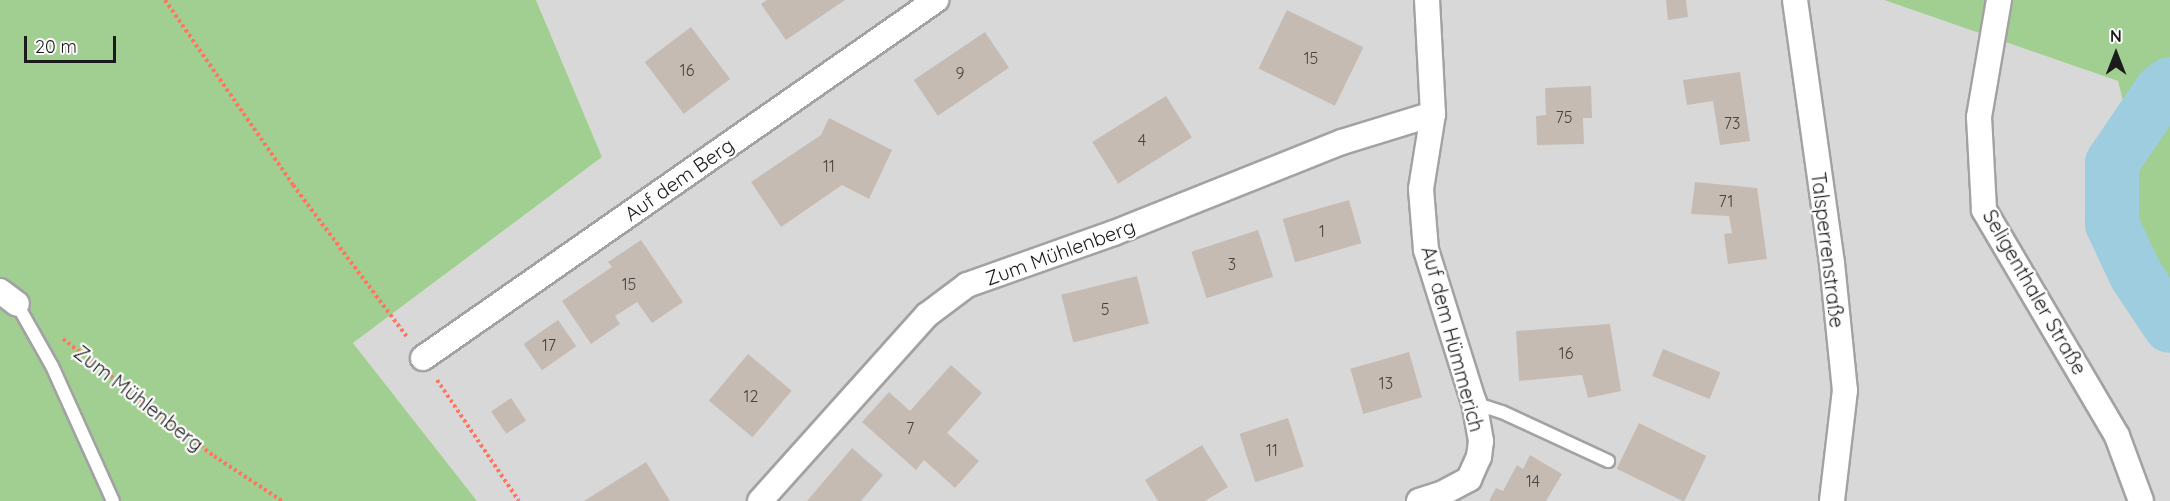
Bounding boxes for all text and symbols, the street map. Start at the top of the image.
scale bar [27,24,118,62]
north arrow [2086,24,2146,84]
text: N [2110,26,2122,46]
text: 20 m [35,35,77,58]
house number: 15 [1304,48,1318,68]
house number: 16 [680,60,694,80]
house number: 9 [956,63,964,83]
house number: 75 [1556,107,1572,127]
house number: 73 [1724,113,1740,133]
house number: 4 [1138,130,1146,150]
street label: Auf dem Berg [620,132,738,226]
house number: 11 [823,156,835,176]
street label: Talsperrenstraße [1807,171,1849,329]
house number: 71 [1719,191,1733,211]
street label: Seligenthaler Straße [1978,205,2092,379]
street label: Zum Mühlenberg [982,214,1138,290]
house number: 1 [1319,221,1325,241]
street label: Auf dem Hümmerich [1417,244,1489,434]
house number: 3 [1228,254,1236,274]
house number: 15 [622,274,636,294]
house number: 5 [1101,299,1109,319]
house number: 17 [542,335,556,355]
street label: Zum Mühlenberg [69,340,209,456]
house number: 16 [1559,343,1573,363]
house number: 13 [1379,373,1393,393]
house number: 12 [744,386,758,406]
house number: 7 [906,418,914,438]
house number: 11 [1266,440,1278,460]
house number: 14 [1526,471,1540,491]

